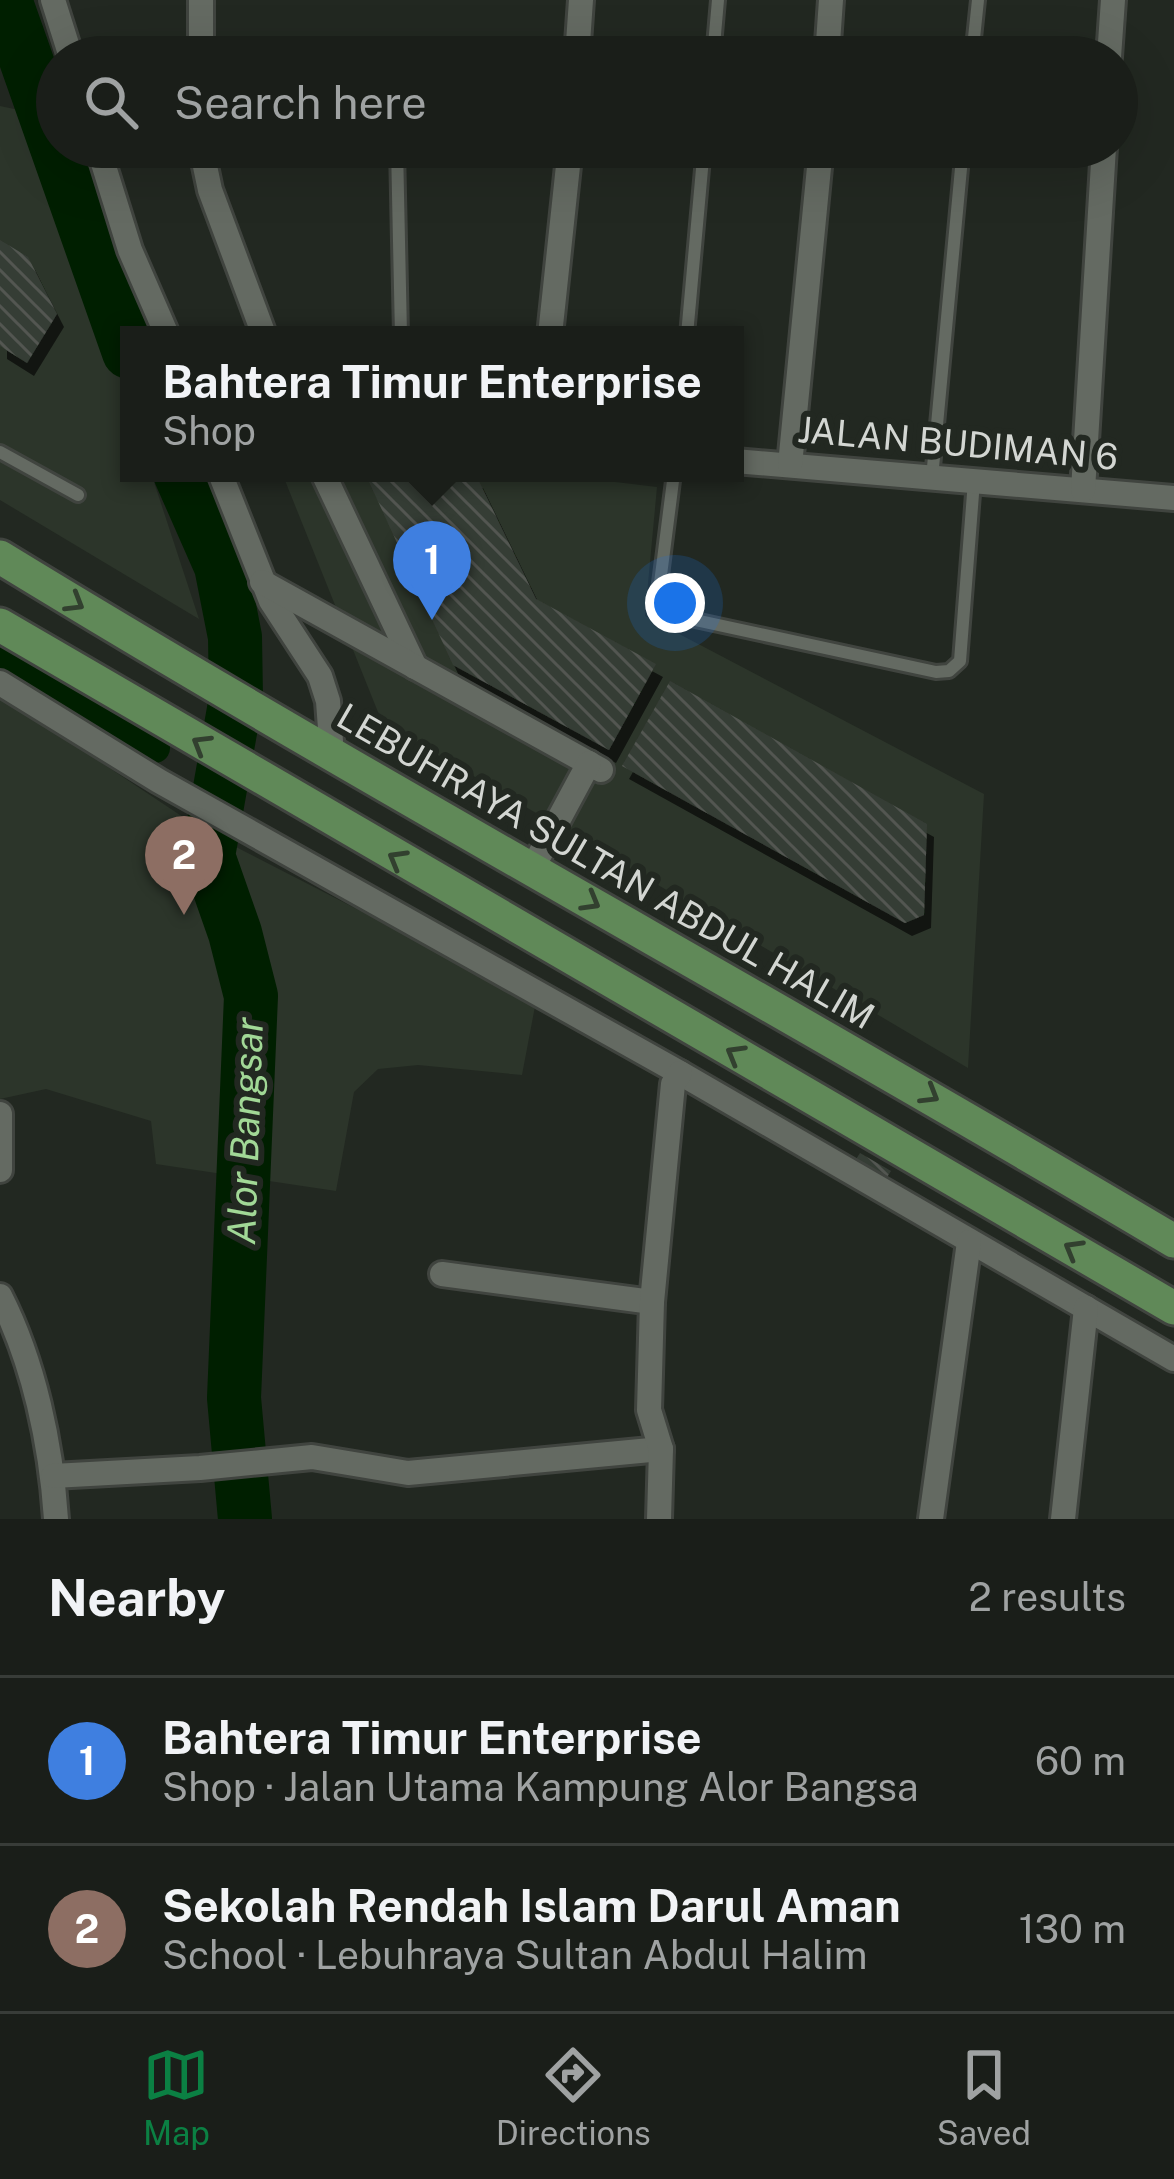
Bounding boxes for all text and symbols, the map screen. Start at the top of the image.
search box [36,36,1138,168]
icon: search [78,69,144,135]
text: Search here [174,76,427,129]
popup [120,326,744,482]
text: Bahtera Timur Enterprise [162,355,702,408]
text: Shop [162,408,256,454]
street label: JALAN BUDIMAN 6 [796,408,1120,478]
pin: 1 [393,521,471,620]
your location [645,573,705,633]
one-way arrow [62,589,84,611]
street label: LEBUHRAYA SULTAN ABDUL HALIM [330,695,882,1037]
one-way arrow [193,736,214,758]
pin: 2 [145,816,223,915]
one-way arrow [389,850,410,873]
one-way arrow [578,888,600,911]
water label: Alor Bangsar [218,1016,272,1245]
one-way arrow [726,1046,748,1069]
one-way arrow [917,1081,939,1103]
one-way arrow [1064,1241,1086,1264]
text: Nearby [48,1568,225,1627]
text: 2 results [969,1574,1126,1620]
text: Bahtera Timur Enterprise [162,1711,702,1764]
text: 1 [79,1738,95,1784]
text: 60 m [1035,1738,1126,1784]
text: Shop · Jalan Utama Kampung Alor Bangsa [162,1764,919,1810]
text: Sekolah Rendah Islam Darul Aman [162,1879,901,1932]
text: 2 [75,1906,99,1952]
text: 130 m [1019,1906,1126,1952]
text: School · Lebuhraya Sultan Abdul Halim [162,1932,867,1978]
tab: Map [143,2042,210,2152]
tab: Directions [496,2042,651,2152]
tab: Saved [937,2042,1031,2152]

